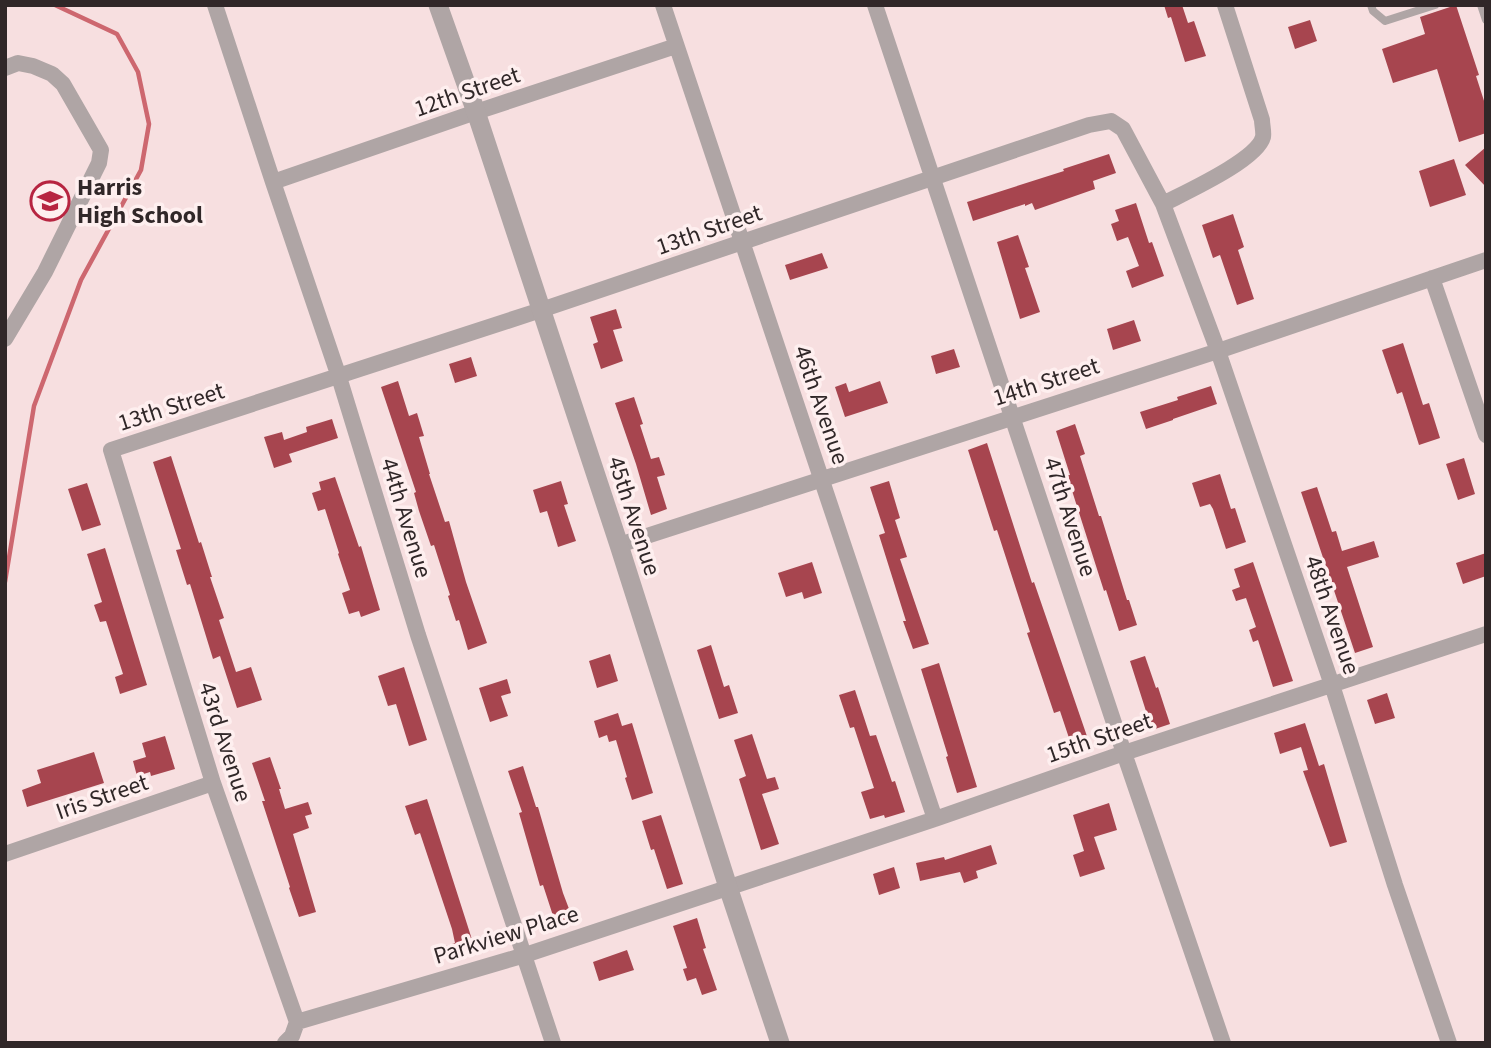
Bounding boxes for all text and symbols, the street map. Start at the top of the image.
street label: 12th Street [409,58,525,126]
place label: Harris High School [77,170,203,233]
school or university icon: Harris High School [29,180,71,222]
street label: 13th Street [651,196,767,264]
street label: 46th Avenue [784,341,858,469]
street label: 14th Street [988,348,1104,416]
street label: 13th Street [113,373,229,441]
street label: 45th Avenue [598,452,670,580]
street label: 47th Avenue [1034,453,1106,581]
street label: 44th Avenue [371,454,441,582]
street label: 48th Avenue [1295,551,1369,679]
street label: 43rd Avenue [189,678,261,806]
street label: 15th Street [1041,704,1157,772]
street label: Iris Street [51,765,153,829]
street label: Parkview Place [429,896,583,974]

